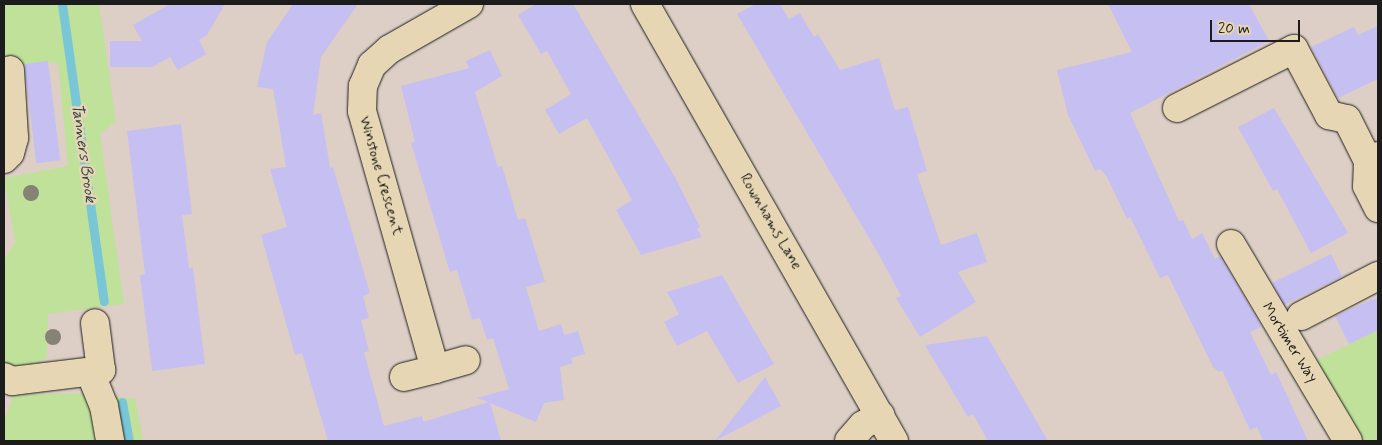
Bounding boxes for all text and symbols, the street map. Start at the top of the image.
scale bar [1212,10,1302,42]
text: 20 m [1218,19,1250,39]
water label: Tanners Brook [67,102,99,204]
street label: Winstone Crescent [355,117,405,235]
street label: Rownhams Lane [735,171,805,273]
street label: Mortimer Way [1256,298,1322,388]

